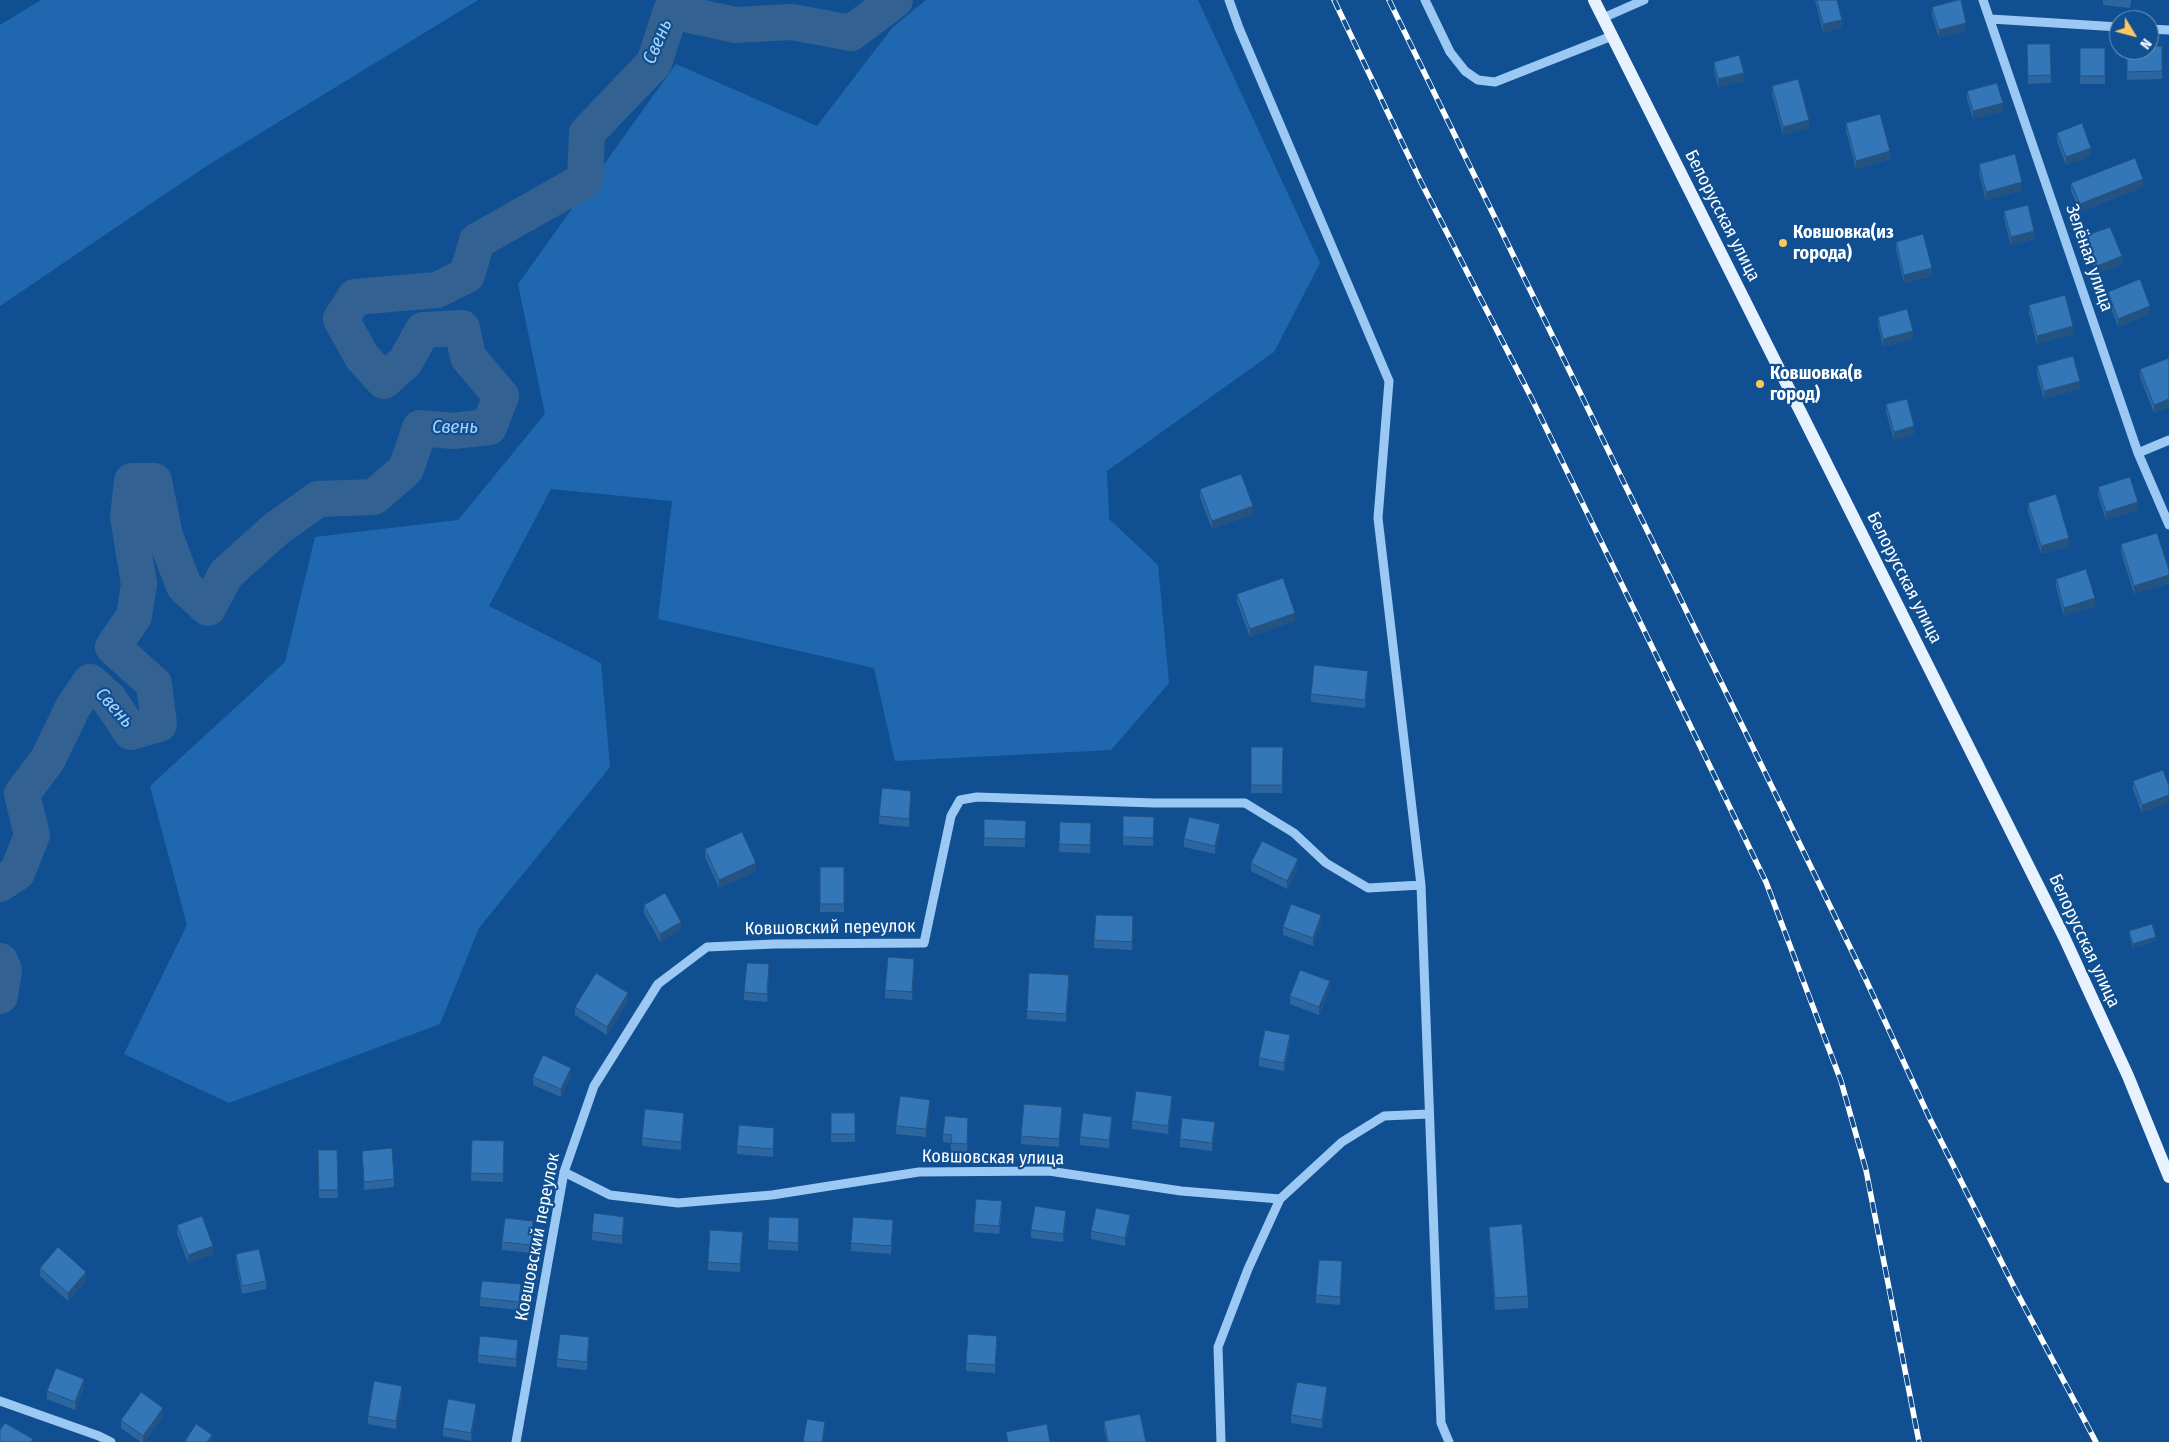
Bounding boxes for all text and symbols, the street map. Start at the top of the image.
north arrow [2109,10,2159,60]
water label: Свень [638,16,678,68]
text: N [2136,35,2155,52]
street label: Белорусская улица [1680,147,1764,285]
street label: Зелёная улица [2061,202,2117,314]
place label: Ковшовка(из города) [1793,222,1894,264]
marker: Ковшовка(из города) [1777,237,1789,249]
place label: Ковшовка(в город) [1770,363,1862,406]
marker: Ковшовка(в город) [1754,378,1766,390]
water label: Свень [432,417,478,439]
street label: Белорусская улица [1862,509,1946,647]
water label: Свень [90,683,138,733]
street label: Белорусская улица [2044,871,2124,1011]
street label: Ковшовский переулок [744,916,916,940]
street label: Ковшовская улица [922,1146,1064,1170]
street label: Ковшовский переулок [511,1151,565,1323]

